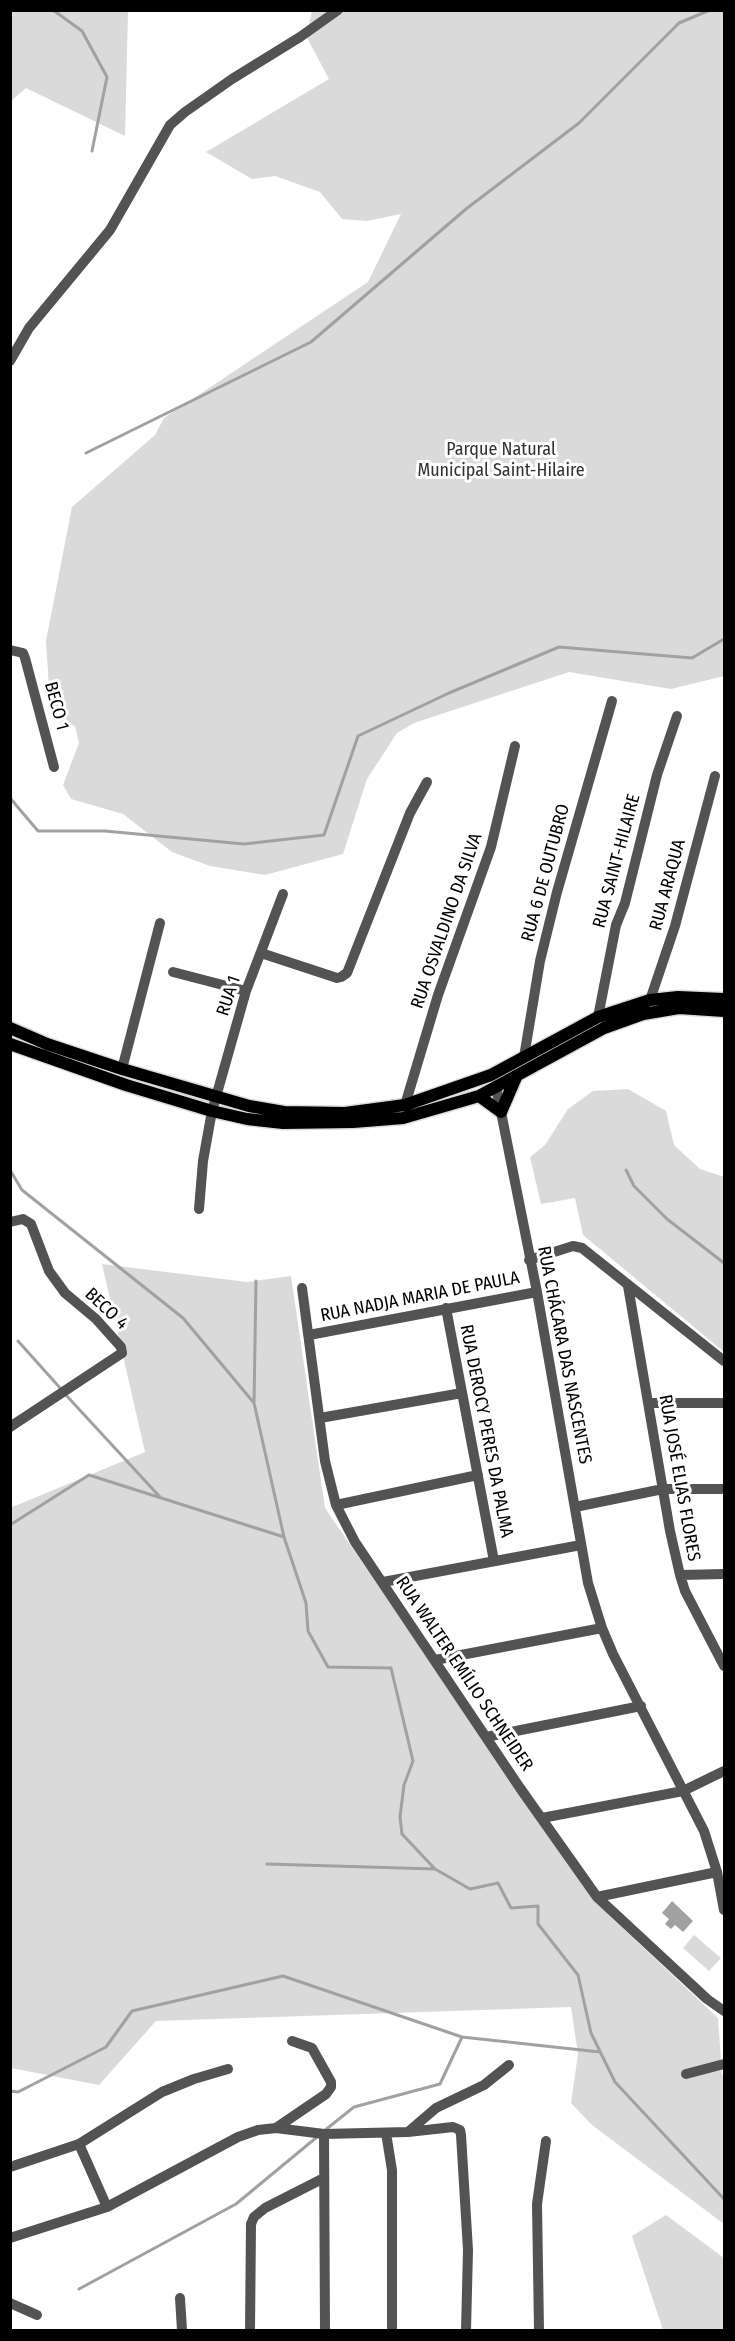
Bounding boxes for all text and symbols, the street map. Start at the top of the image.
park label: Parque Natural Municipal Saint-Hilaire [417,439,585,482]
street label: BECO 1 [39,679,73,733]
street label: RUA SAINT-HILAIRE [589,792,645,930]
street label: RUA 6 DE OUTUBRO [517,802,575,944]
street label: RUA OSVALDINO DA SILVA [407,830,487,1012]
street label: RUA ARAQUA [645,837,691,933]
street label: RUA 1 [212,973,246,1019]
street label: RUA CHÁCARA DAS NASCENTES [532,1244,596,1466]
street label: RUA NADJA MARIA DE PAULA [319,1267,521,1327]
street label: BECO 4 [80,1284,132,1334]
street label: RUA DEROCY PERES DA PALMA [455,1323,517,1539]
street label: RUA JOSÉ ELIAS FLORES [654,1393,704,1563]
street label: RUA WALTER EMÍLIO SCHNEIDER [391,1573,537,1775]

